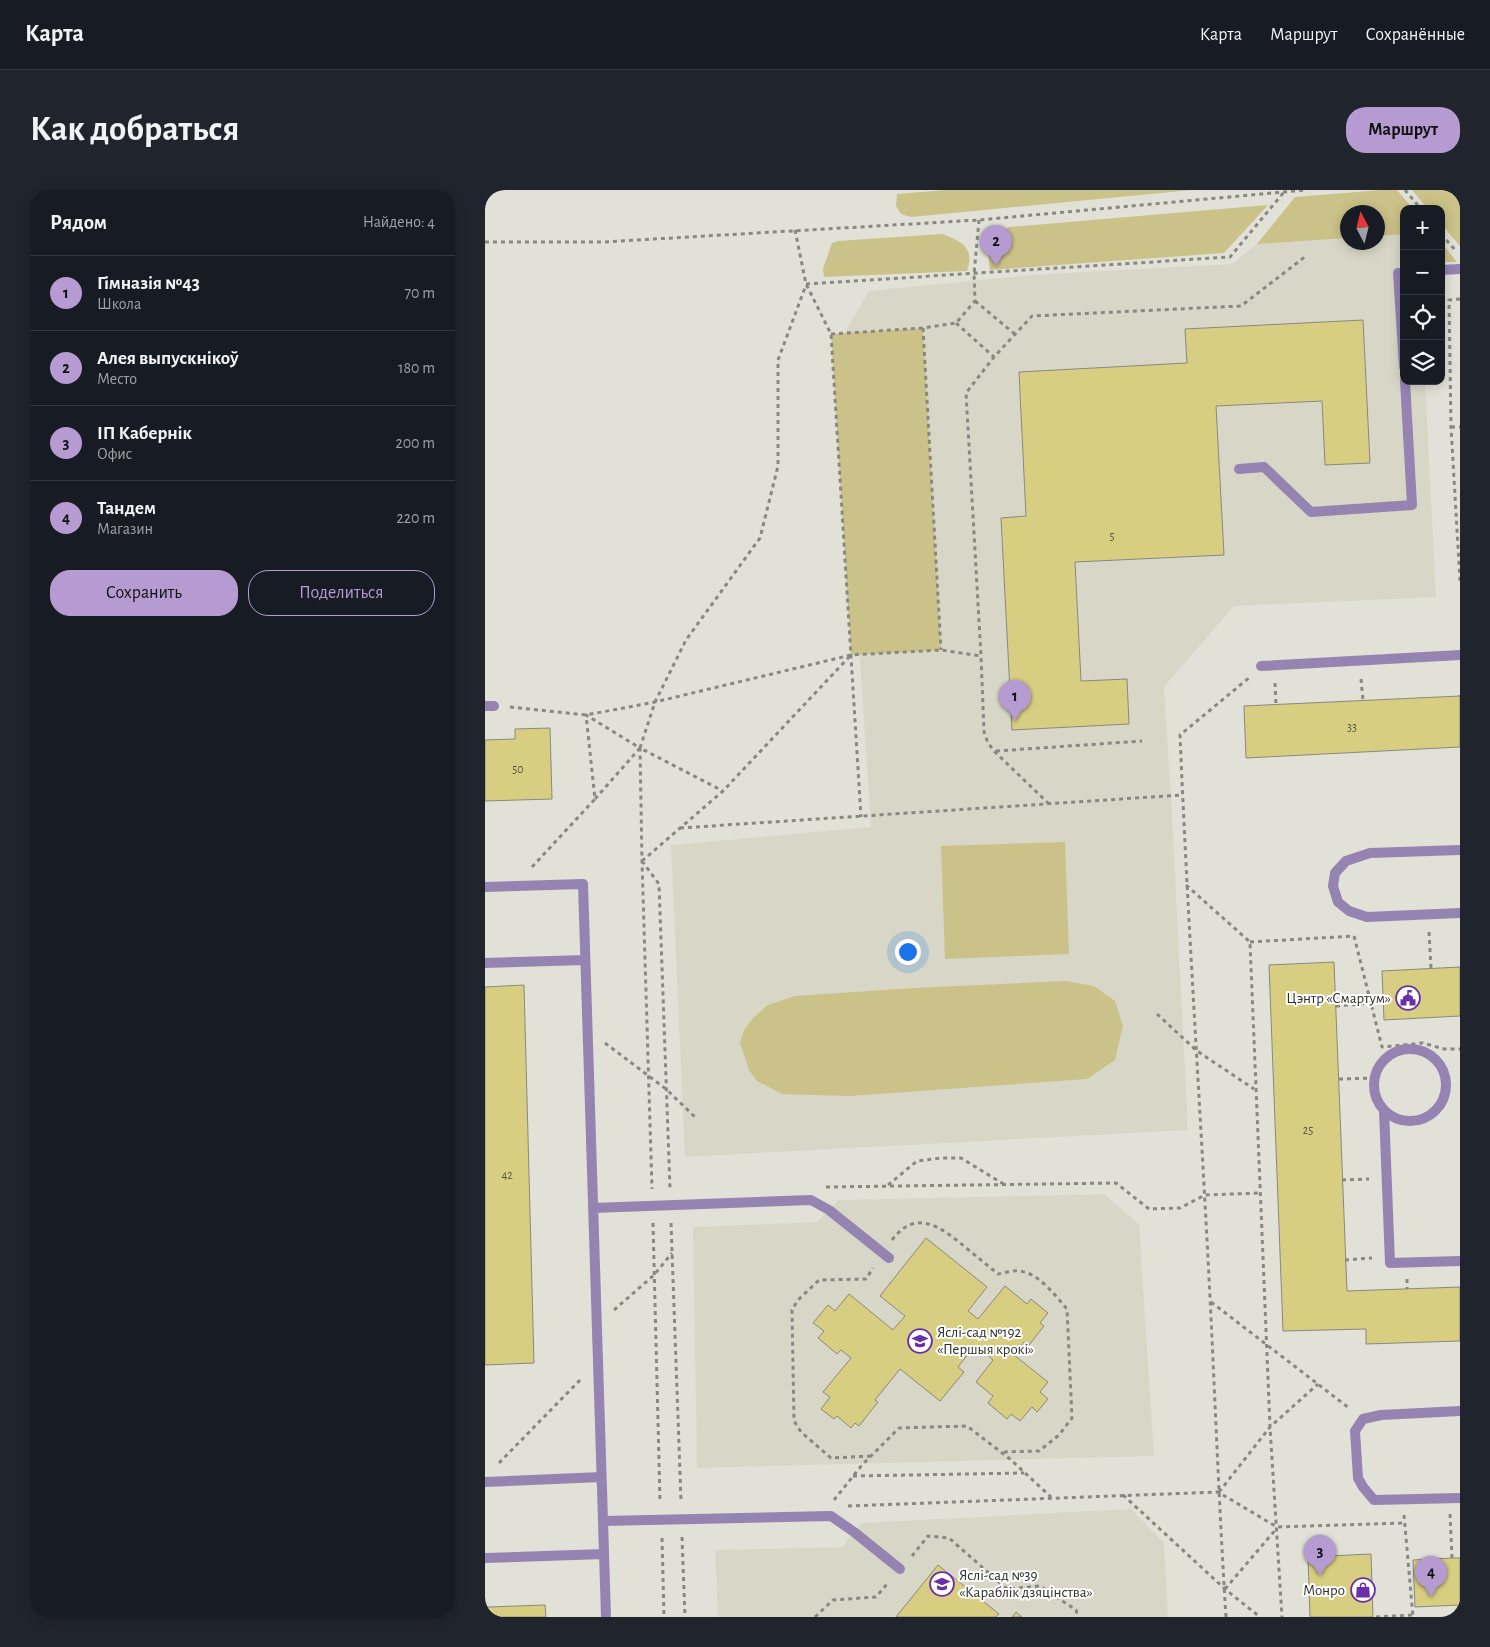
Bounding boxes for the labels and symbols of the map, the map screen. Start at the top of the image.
north arrow [1340,205,1385,250]
pin: 2 [980,225,1012,266]
house number: 5 [1109,530,1115,542]
pin: 1 [999,680,1031,721]
house number: 33 [1347,721,1357,733]
house number: 50 [512,763,524,775]
your location [895,939,921,965]
public building icon: Цэнтр «Смартум» [1395,985,1421,1011]
place label: Цэнтр «Смартум» [1286,991,1391,1006]
house number: 25 [1303,1124,1313,1136]
house number: 42 [501,1169,513,1181]
place label: Яслі-сад №192 «Першыя крокі» [937,1325,1034,1357]
school or university icon: Яслі-сад №192 «Першыя крокі» [907,1328,933,1354]
pin: 3 [1304,1535,1336,1576]
pin: 4 [1415,1556,1447,1597]
place label: Яслі-сад №39 «Караблік дзяцінства» [959,1568,1093,1600]
school or university icon: Яслі-сад №39 «Караблік дзяцінства» [929,1571,955,1597]
shop icon: Монро [1350,1577,1376,1603]
place label: Монро [1303,1583,1345,1598]

